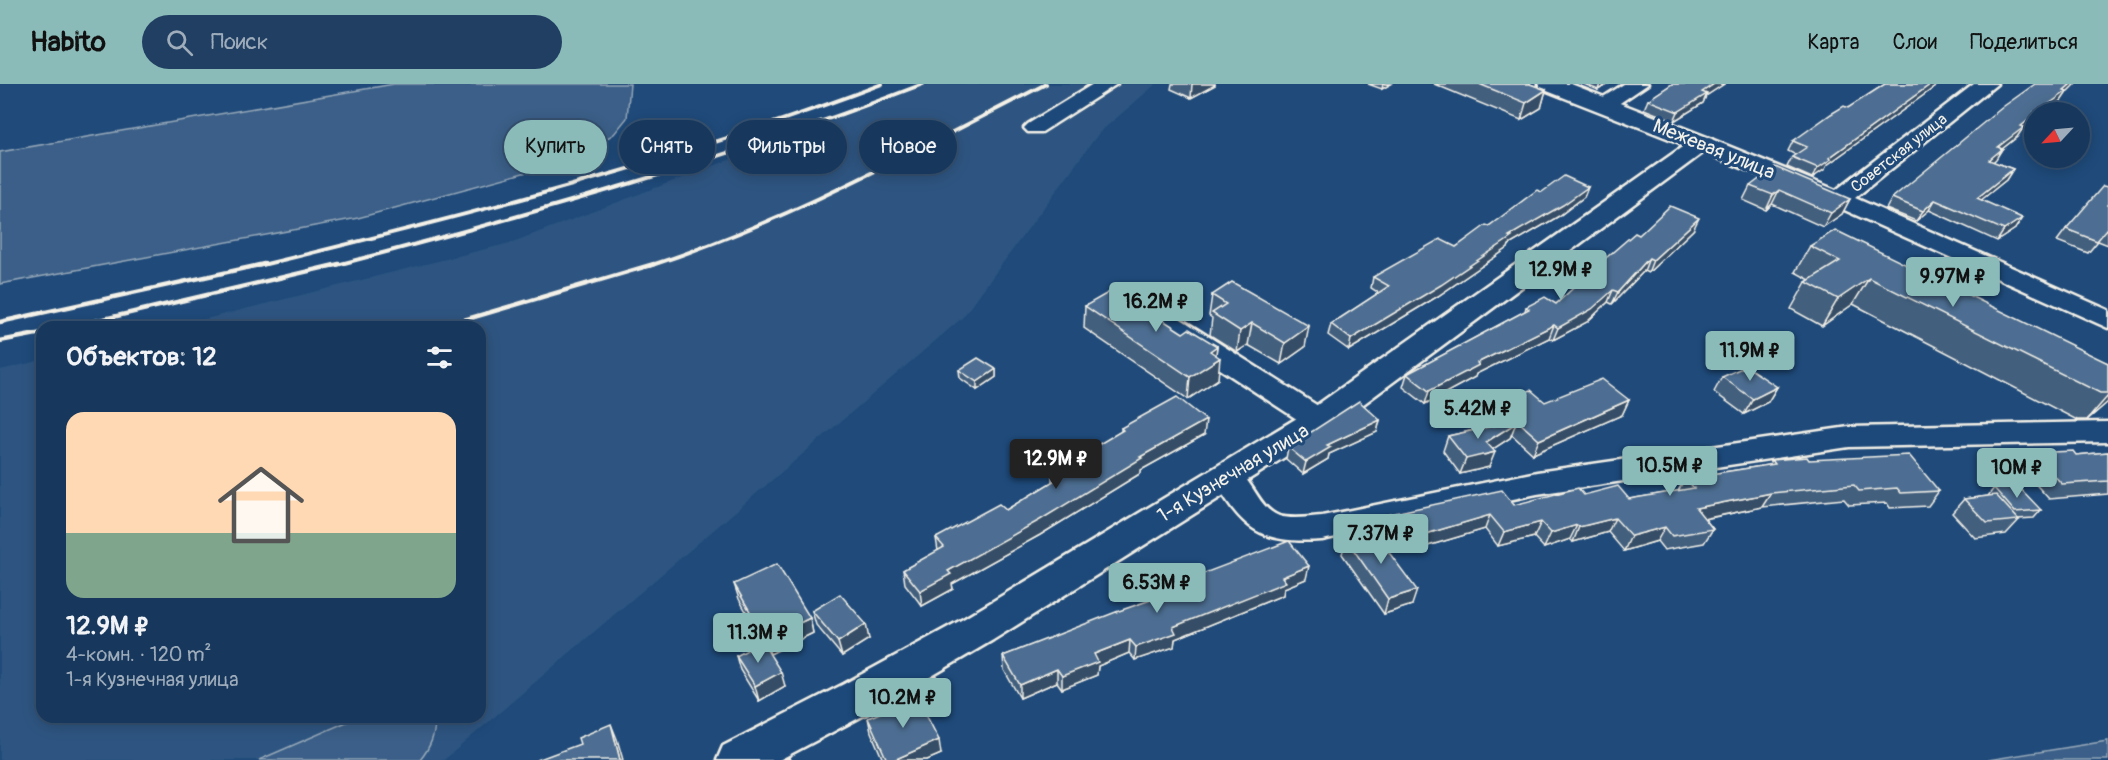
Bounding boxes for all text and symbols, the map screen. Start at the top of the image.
search box [142,15,562,69]
text: Habito [30,25,106,60]
icon: search [163,26,196,59]
text: Поиск [211,28,268,56]
text: Карта [1807,29,1859,56]
text: Слои [1892,29,1937,56]
text: Поделиться [1970,29,2078,56]
north arrow [2024,102,2090,168]
map controls [2024,102,2090,168]
street label: Советская улица [1847,109,1951,197]
street label: Межевая улица [1649,113,1779,185]
chip: Купить [504,120,607,174]
chip: Снять [619,120,715,174]
chip: Фильтры [727,120,847,174]
chip: Новое [859,120,957,174]
pin: 12.9M ₽ [1506,250,1616,301]
text: 12.9M ₽ [1529,257,1593,282]
pin: 9.97M ₽ [1898,257,2008,308]
text: 9.97M ₽ [1920,264,1986,289]
pin: 16.2M ₽ [1101,282,1211,333]
text: 16.2M ₽ [1123,289,1189,314]
pin: 11.9M ₽ [1695,331,1805,382]
text: 11.9M ₽ [1719,338,1781,363]
text: Объектов: 12 [66,341,217,373]
icon: filters [423,341,456,374]
pin: 5.42M ₽ [1423,389,1533,440]
text: 5.42M ₽ [1444,396,1512,421]
street label: 1-я Кузнечная улица [1153,418,1313,528]
pin: 12.9M ₽ [1001,439,1111,490]
text: 12.9M ₽ [1024,446,1088,471]
pin: 10.5M ₽ [1615,446,1725,497]
pin: 10M ₽ [1975,448,2059,499]
icon: home [207,451,315,559]
text: 10.5M ₽ [1636,453,1704,478]
text: 10M ₽ [1991,455,2043,480]
pin: 7.37M ₽ [1326,514,1436,565]
text: 7.37M ₽ [1347,521,1415,546]
pin: 6.53M ₽ [1102,563,1212,614]
text: 6.53M ₽ [1123,570,1191,595]
text: 12.9M ₽ [66,610,150,642]
pin: 11.3M ₽ [703,613,813,664]
text: 11.3M ₽ [727,620,789,645]
text: 4-комн. · 120 m² [66,642,211,667]
text: 1-я Кузнечная улица [66,667,239,692]
pin: 10.2M ₽ [848,678,958,729]
text: 10.2M ₽ [869,685,937,710]

